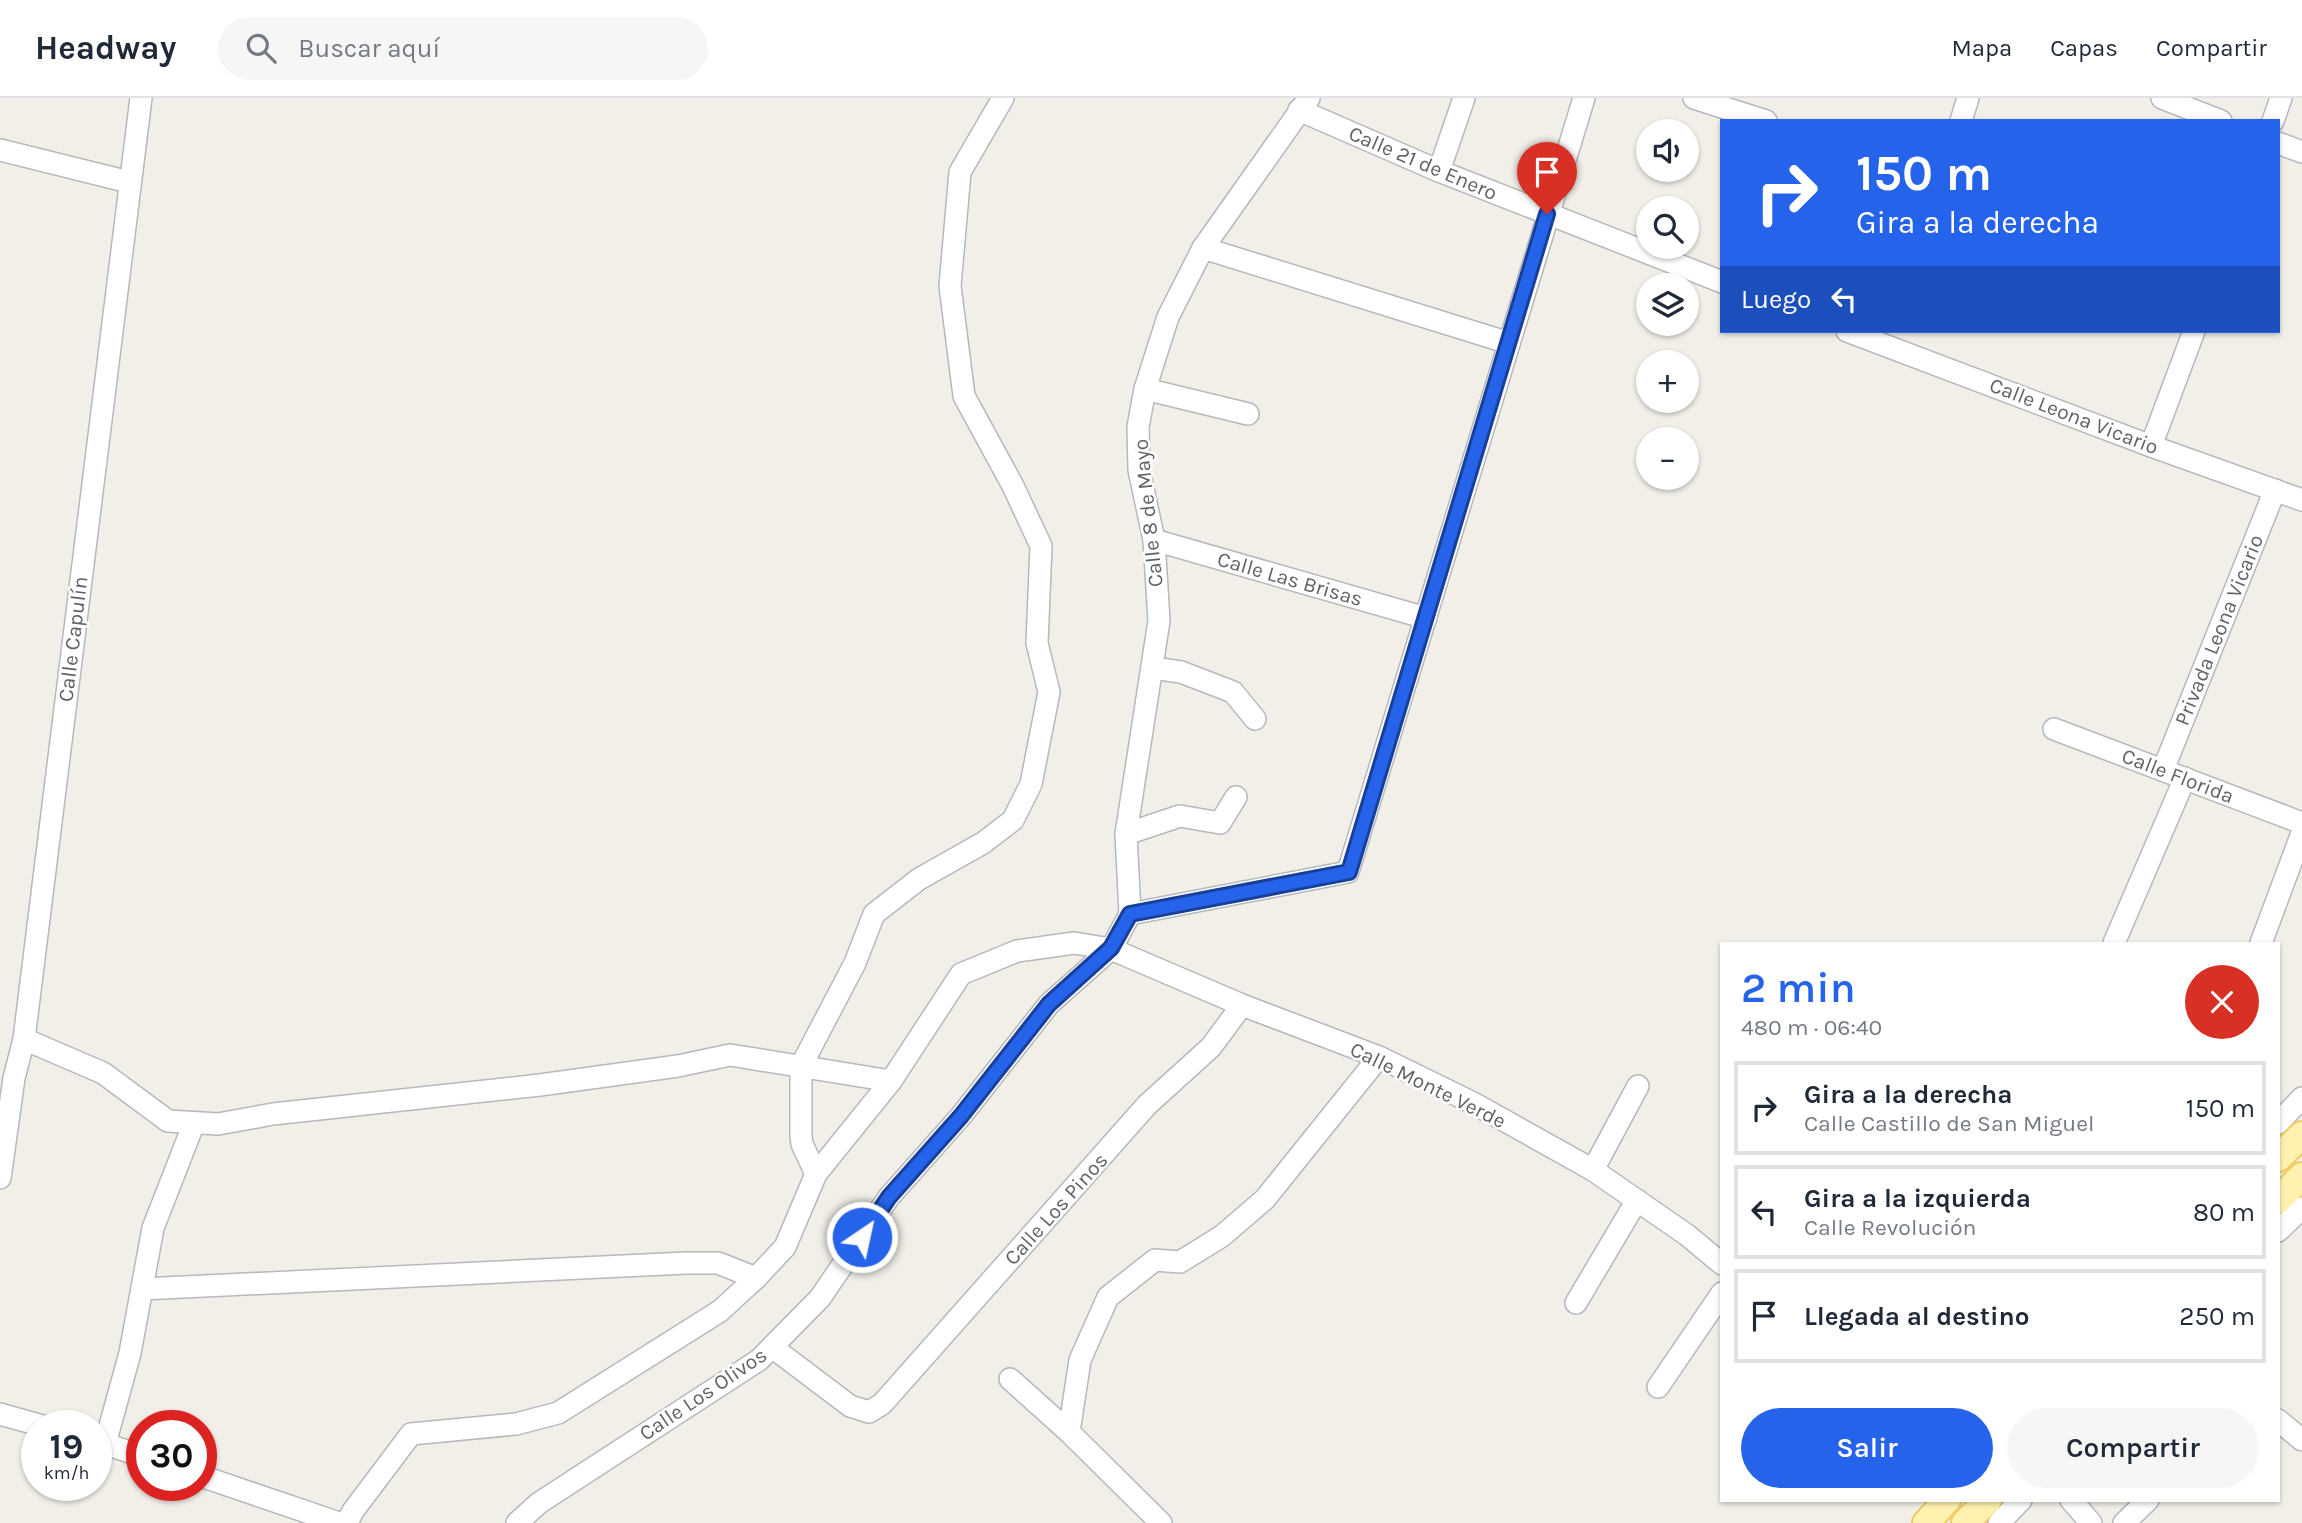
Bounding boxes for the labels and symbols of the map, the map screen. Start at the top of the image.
street label: Calle 21 de Enero [1345,121,1501,205]
pin [1517,142,1577,214]
street label: Calle Leona Vicario [1986,373,2162,459]
street label: Calle 8 de Mayo [1128,438,1168,588]
street label: Privada Leona Vicario [2170,531,2268,729]
street label: Calle Las Brisas [1215,547,1365,611]
street label: Calle Capulín [53,575,93,703]
street label: Calle Florida [2119,744,2237,808]
street label: Calle Monte Verde [1346,1037,1510,1133]
street label: Calle Los Pinos [999,1148,1113,1270]
position arrow [825,1200,899,1274]
street label: Calle Los Olivos [635,1343,771,1445]
speed limit sign: 30 [126,1410,217,1501]

